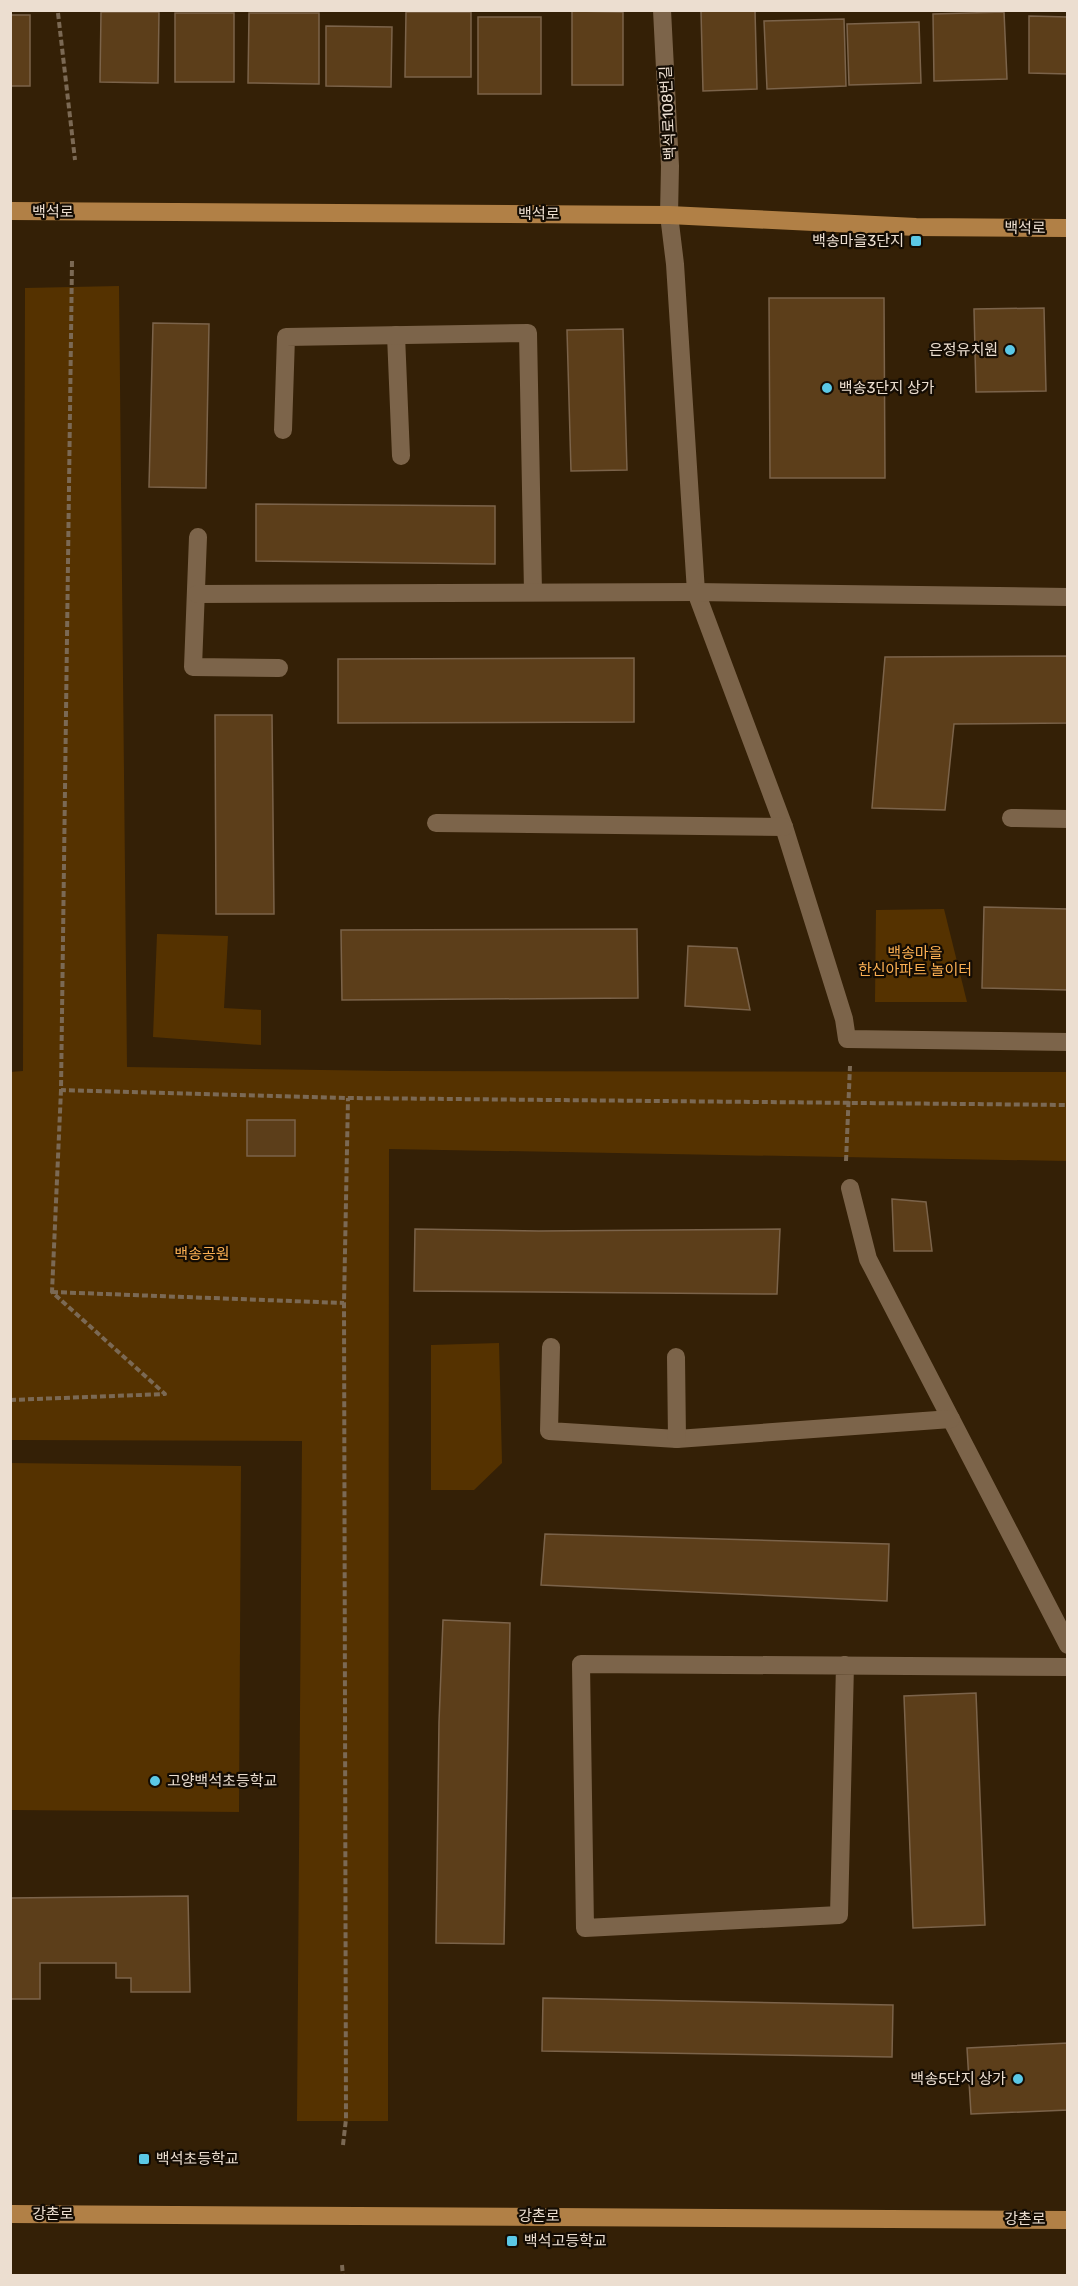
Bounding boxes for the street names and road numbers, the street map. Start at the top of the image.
street label: 백석로108번길 [657,65,679,161]
street label: 백석로 [32,203,74,221]
street label: 백석로 [518,205,560,223]
street label: 백석로 [1004,219,1046,237]
street label: 강촌로 [32,2205,74,2223]
street label: 강촌로 [518,2207,560,2225]
street label: 강촌로 [1004,2210,1046,2228]

